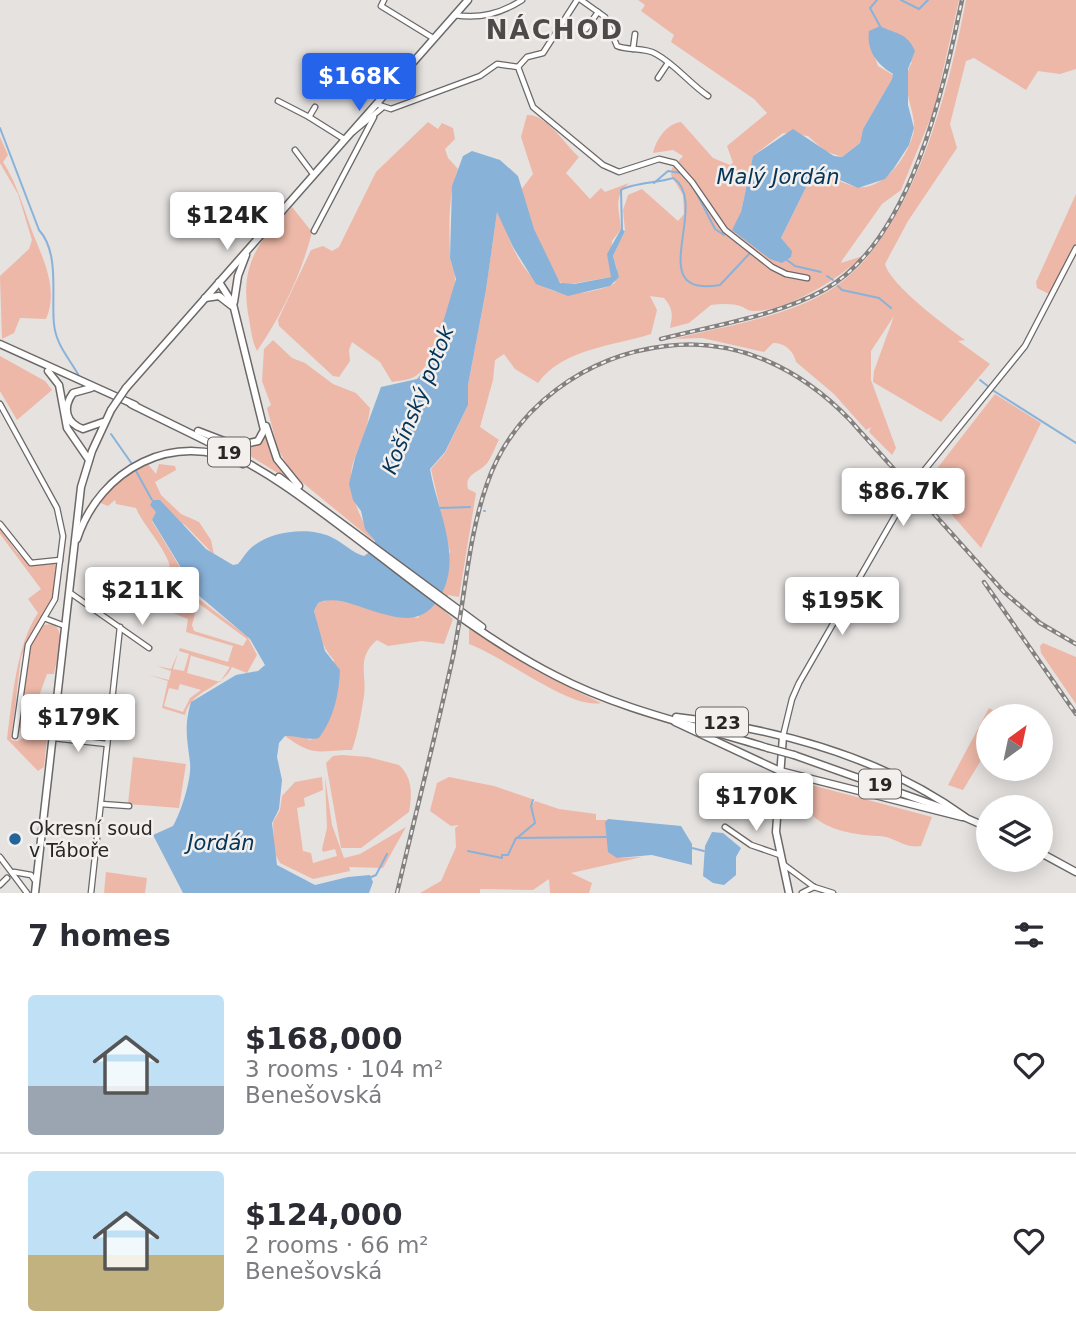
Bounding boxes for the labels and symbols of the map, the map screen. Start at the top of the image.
district label: NÁCHOD [486,14,624,45]
pin: $168K [310,54,408,113]
water label: Malý Jordán [716,165,840,189]
pin: $124K [178,192,276,252]
water label: Košínský potok [377,322,459,478]
road number: 19 [208,438,250,466]
pin: $86.7K [846,468,960,528]
pin: $211K [93,568,191,627]
pin: $195K [793,578,891,637]
pin: $179K [29,694,127,754]
north arrow [976,704,1054,780]
road number: 123 [696,708,748,736]
road number: 19 [859,770,901,798]
pin: $170K [707,774,805,833]
place label: Okresní soud v Táboře [29,817,153,861]
marker: Okresní soud v Táboře [7,831,23,847]
water label: Jordán [183,831,255,855]

